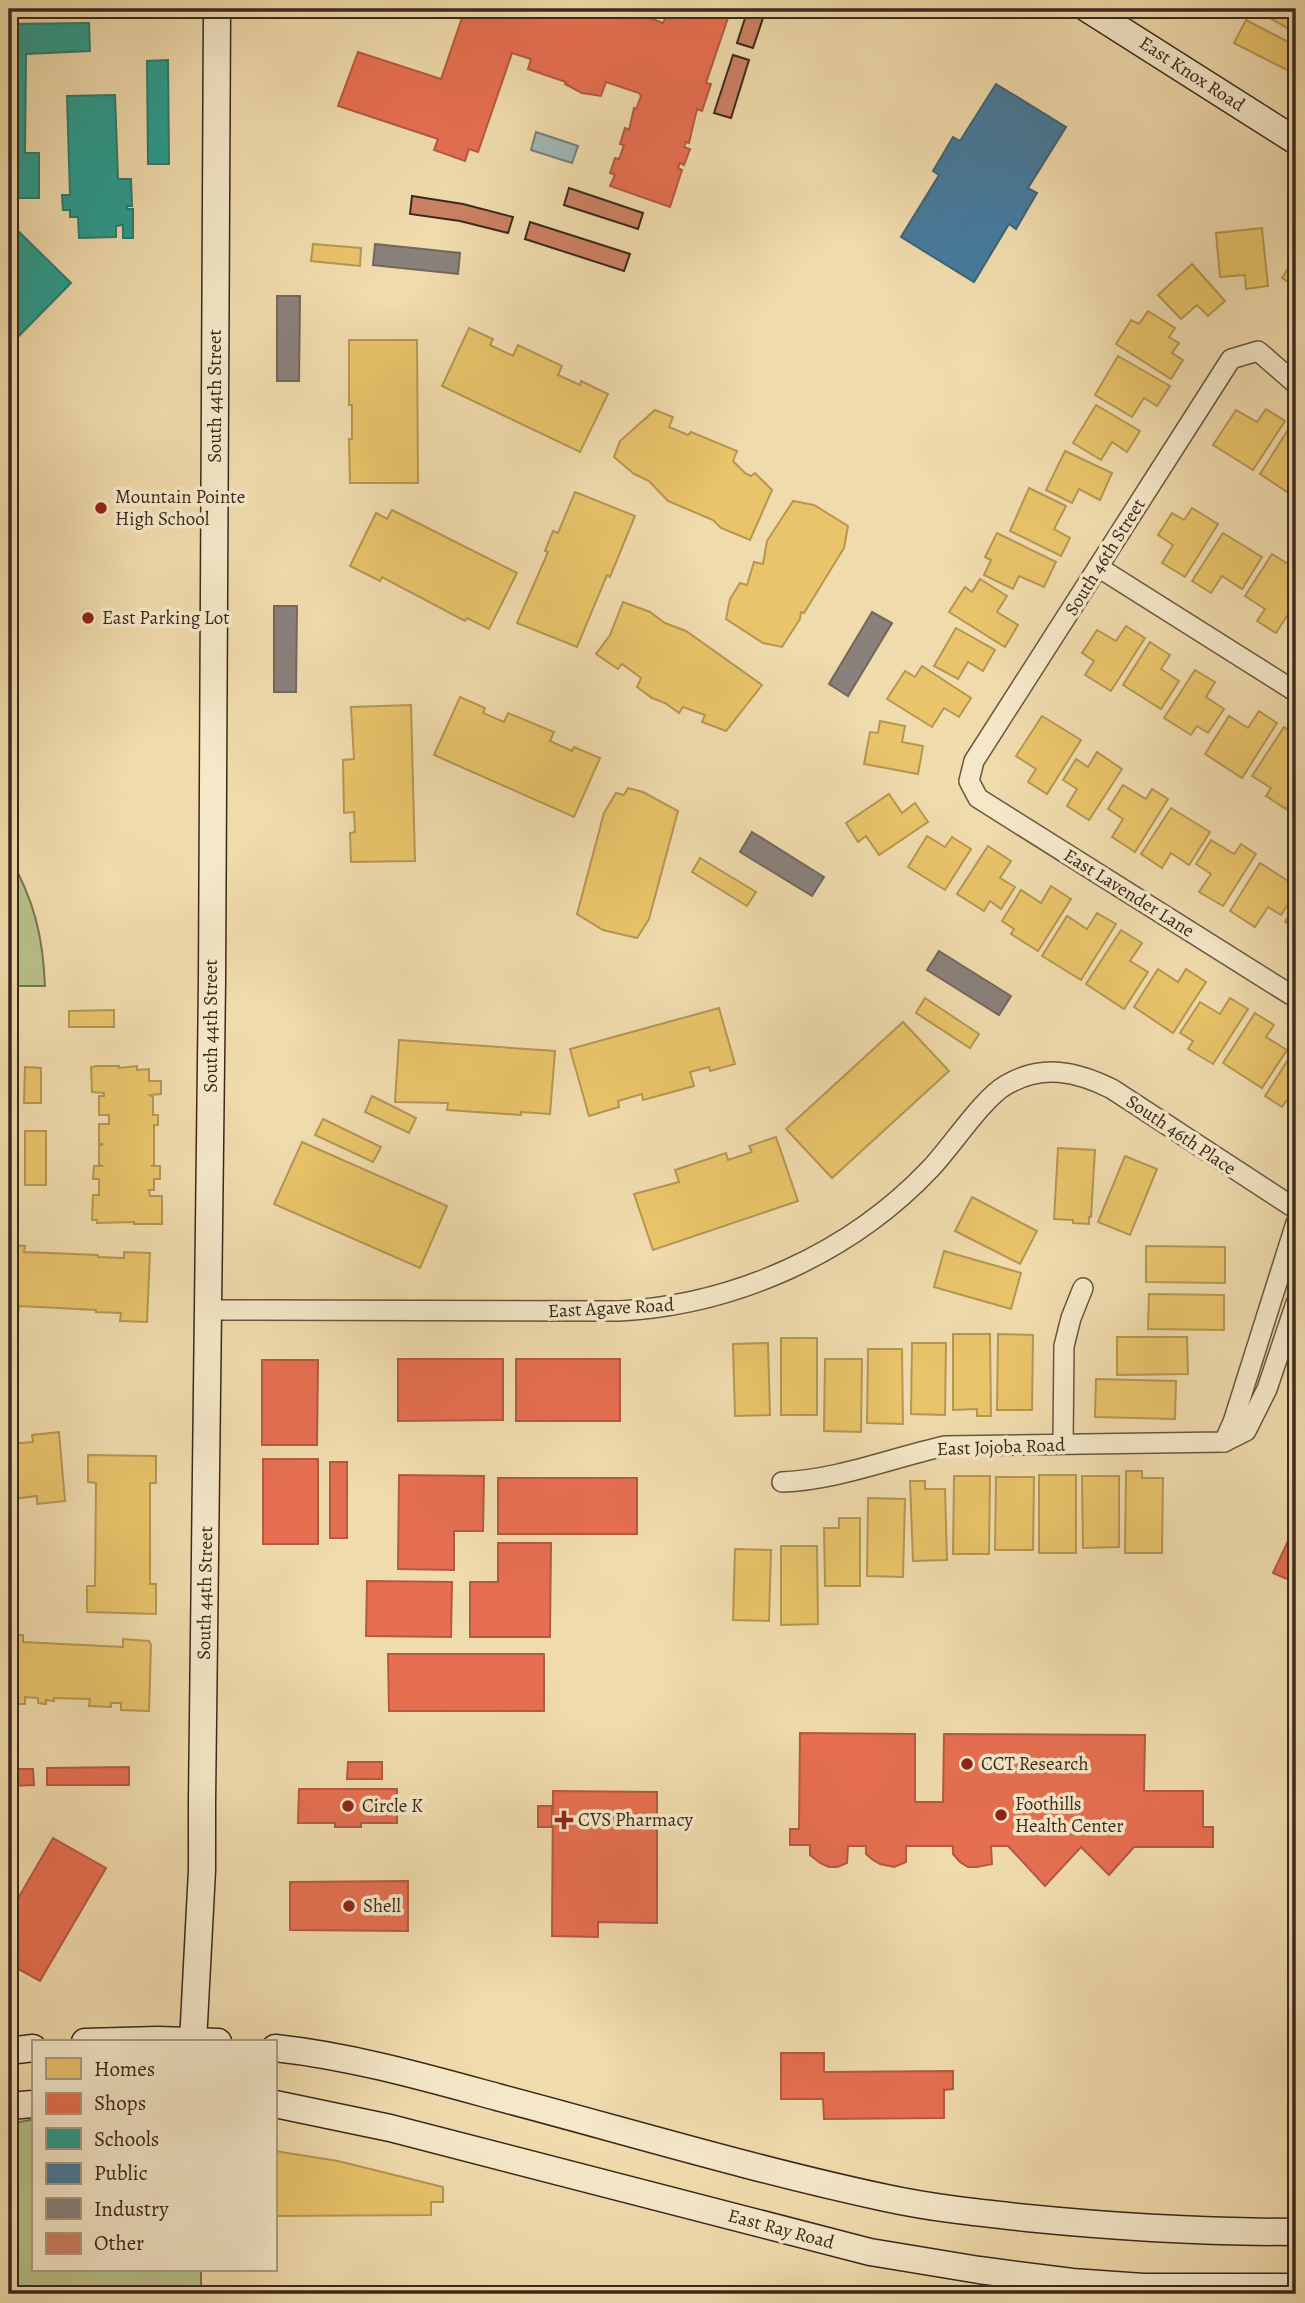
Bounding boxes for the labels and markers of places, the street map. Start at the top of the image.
place label: Mountain Pointe High School [115,484,245,532]
marker: Mountain Pointe High School [93,500,109,516]
place label: East Parking Lot [102,605,229,631]
marker: East Parking Lot [80,610,96,626]
place label: CCT Research [981,1751,1089,1777]
marker: CCT Research [959,1756,975,1772]
place label: Foothills Health Center [1015,1791,1124,1839]
place label: Circle K [362,1793,423,1819]
marker: Circle K [340,1798,356,1814]
place label: CVS Pharmacy [578,1807,693,1833]
marker: Foothills Health Center [993,1807,1009,1823]
marker: CVS Pharmacy [556,1812,572,1828]
place label: Shell [363,1893,401,1919]
marker: Shell [341,1898,357,1914]

